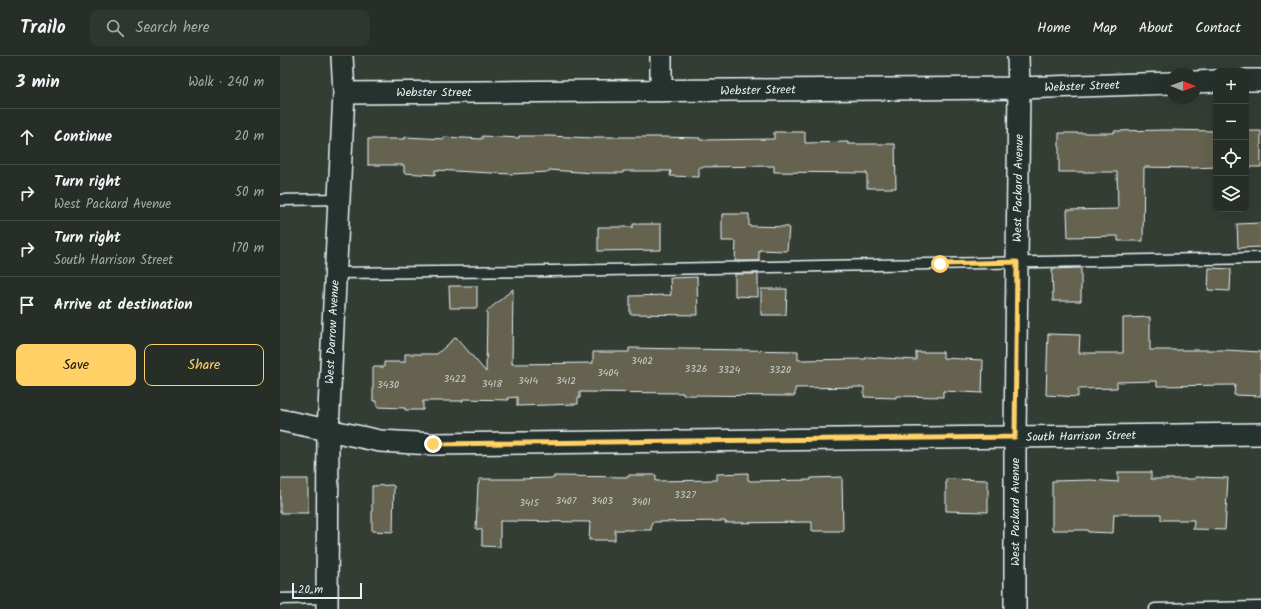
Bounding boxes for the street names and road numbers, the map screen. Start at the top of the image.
street label: Webster Street [1044,76,1120,97]
street label: Webster Street [720,80,796,101]
street label: Webster Street [396,83,472,102]
street label: West Packard Avenue [1008,133,1029,242]
street label: West Darrow Avenue [320,279,345,385]
street label: South Harrison Street [1026,426,1137,447]
street label: West Packard Avenue [1006,457,1025,566]

